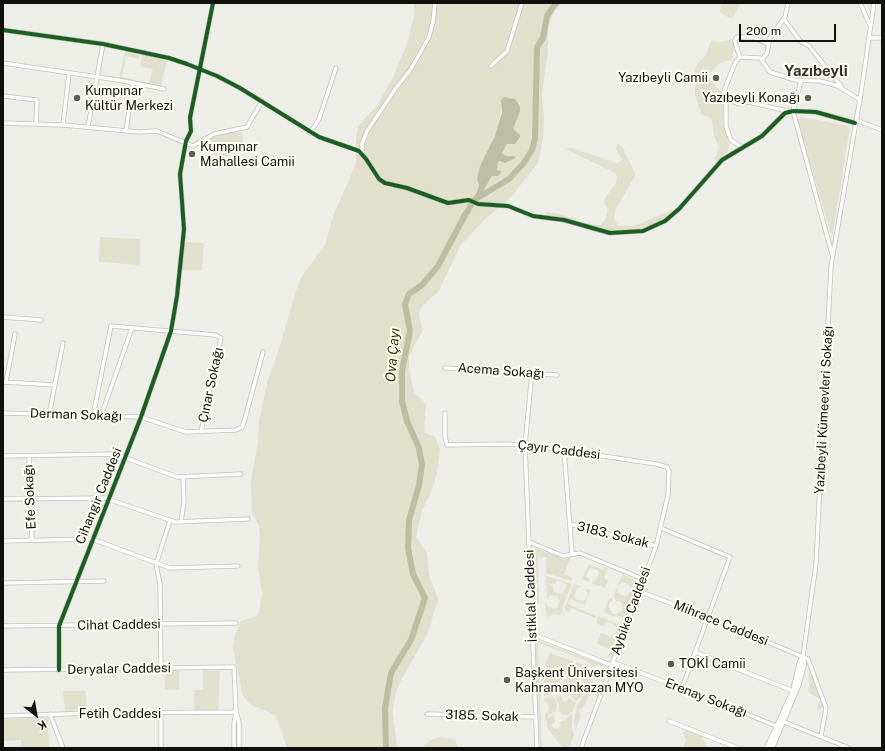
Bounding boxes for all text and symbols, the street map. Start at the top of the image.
scale bar [741,16,838,42]
text: 200 m [746,24,781,38]
district label: Yazıbeyli [784,62,848,80]
place label: Yazıbeyli Camii [618,70,708,86]
marker: Yazıbeyli Camii [711,73,721,83]
place label: Kumpınar Kültür Merkezi [85,83,173,114]
place label: Yazıbeyli Konağı [702,90,800,106]
marker: Kumpınar Kültür Merkezi [72,93,82,103]
marker: Yazıbeyli Konağı [803,93,813,103]
place label: Kumpınar Mahallesi Camii [200,139,295,170]
marker: Kumpınar Mahallesi Camii [187,149,197,159]
street label: Yazıbeyli Kümeevleri Sokağı [812,325,836,495]
water label: Ova Çayı [382,327,404,383]
street label: Çınar Sokağı [195,346,227,424]
street label: Acema Sokağı [457,360,545,382]
street label: Derman Sokağı [30,406,122,424]
street label: Çayır Caddesi [517,437,601,463]
street label: Cihangir Caddesi [73,445,125,547]
street label: Efe Sokağı [21,464,39,530]
street label: 3183. Sokak [575,519,651,551]
street label: İstiklal Caddesi [522,549,540,643]
street label: Aybike Caddesi [608,565,654,657]
street label: Mihrace Caddesi [671,597,771,649]
street label: Cihat Caddesi [77,616,161,634]
place label: TOKİ Camii [679,656,746,672]
marker: TOKİ Camii [666,659,676,669]
street label: Deryalar Caddesi [67,660,171,678]
place label: Başkent Üniversitesi Kahramankazan MYO [515,665,643,696]
marker: Başkent Üniversitesi Kahramankazan MYO [502,675,512,685]
street label: Erenay Sokağı [663,675,749,721]
north arrow [16,695,56,735]
street label: Fetih Caddesi [79,706,161,722]
street label: 3185. Sokak [445,707,519,725]
text: K [36,718,49,732]

